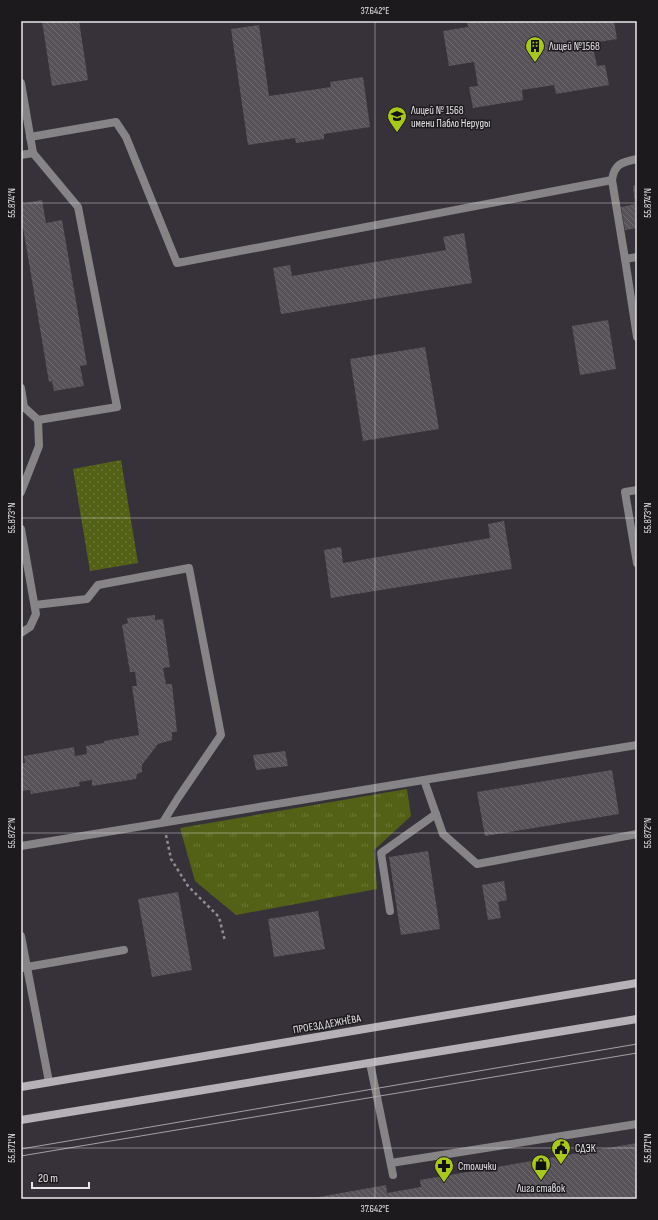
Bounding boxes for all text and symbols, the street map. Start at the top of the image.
text: 37.642°E [361,5,389,17]
building icon: Лицей №1568 [524,35,546,63]
place label: Лицей №1568 [548,40,600,53]
place label: Лицей № 1568 имени Пабло Неруды [410,104,490,130]
school or university icon: Лицей № 1568 имени Пабло Неруды [386,105,408,133]
text: 55.874°N [6,188,18,218]
text: 55.874°N [642,188,654,218]
text: 55.873°N [6,503,18,533]
text: 55.873°N [642,503,654,533]
text: 55.872°N [6,818,18,848]
text: 55.872°N [642,818,654,848]
street label: ПРОЕЗД ДЕЖНЁВА [292,1012,362,1036]
text: 55.871°N [6,1133,18,1163]
text: 55.871°N [642,1133,654,1163]
public building icon: СДЭК [550,1137,572,1165]
place label: СДЭК [575,1142,596,1155]
shop icon: Лига ставок [530,1153,552,1181]
pharmacy icon: Столички [433,1155,455,1183]
place label: Столички [458,1160,497,1173]
scale bar [32,1164,89,1190]
text: 20 m [38,1171,58,1186]
place label: Лига ставок [516,1182,566,1195]
text: 37.642°E [361,1203,389,1215]

